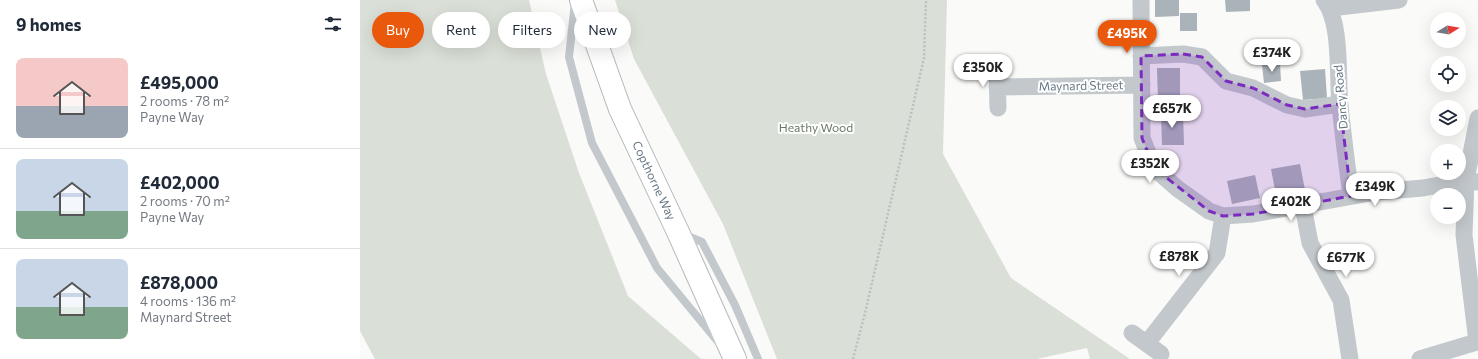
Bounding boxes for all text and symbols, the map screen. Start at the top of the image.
chip: Buy [372,12,424,48]
chip: Rent [432,12,490,48]
chip: Filters [498,12,566,48]
chip: New [574,12,631,48]
north arrow [1430,12,1466,48]
map controls [1430,12,1466,224]
icon: filters [322,13,344,35]
text: 9 homes [16,14,81,35]
pin: £495K [1099,20,1155,54]
text: £495K [1107,25,1147,41]
pin: £374K [1244,39,1300,73]
text: £374K [1253,44,1291,60]
pin: £350K [955,54,1011,88]
button: locate [1430,56,1466,92]
text: £350K [963,59,1003,75]
street label: Dancy Road [1330,64,1350,130]
text: £495,000 [140,72,219,93]
icon: home [48,74,96,122]
street label: Maynard Street [1039,77,1123,93]
text: 2 rooms · 78 m² [140,93,229,109]
pin: £657K [1144,95,1200,129]
text: £657K [1152,100,1192,116]
button: layers [1430,100,1466,136]
text: Payne Way [140,109,204,125]
park label: Heathy Wood [779,120,853,134]
street label: Copthorne Way [630,138,679,222]
button: + [1430,144,1466,180]
pin: £352K [1122,150,1178,184]
text: £352K [1130,155,1170,171]
text: £402,000 [140,172,220,193]
pin: £349K [1347,173,1403,207]
icon: home [48,175,96,223]
text: £349K [1355,178,1395,194]
pin: £402K [1263,188,1319,222]
button: − [1430,188,1466,224]
text: 2 rooms · 70 m² [140,193,230,209]
text: £402K [1271,193,1311,209]
text: Payne Way [140,209,204,225]
pin: £878K [1151,243,1207,277]
pin: £677K [1318,244,1374,278]
text: £878K [1159,248,1199,264]
text: £677K [1326,249,1366,265]
text: £878,000 [140,272,218,293]
icon: home [48,275,96,323]
text: 4 rooms · 136 m² [140,293,236,309]
text: Maynard Street [140,309,232,325]

